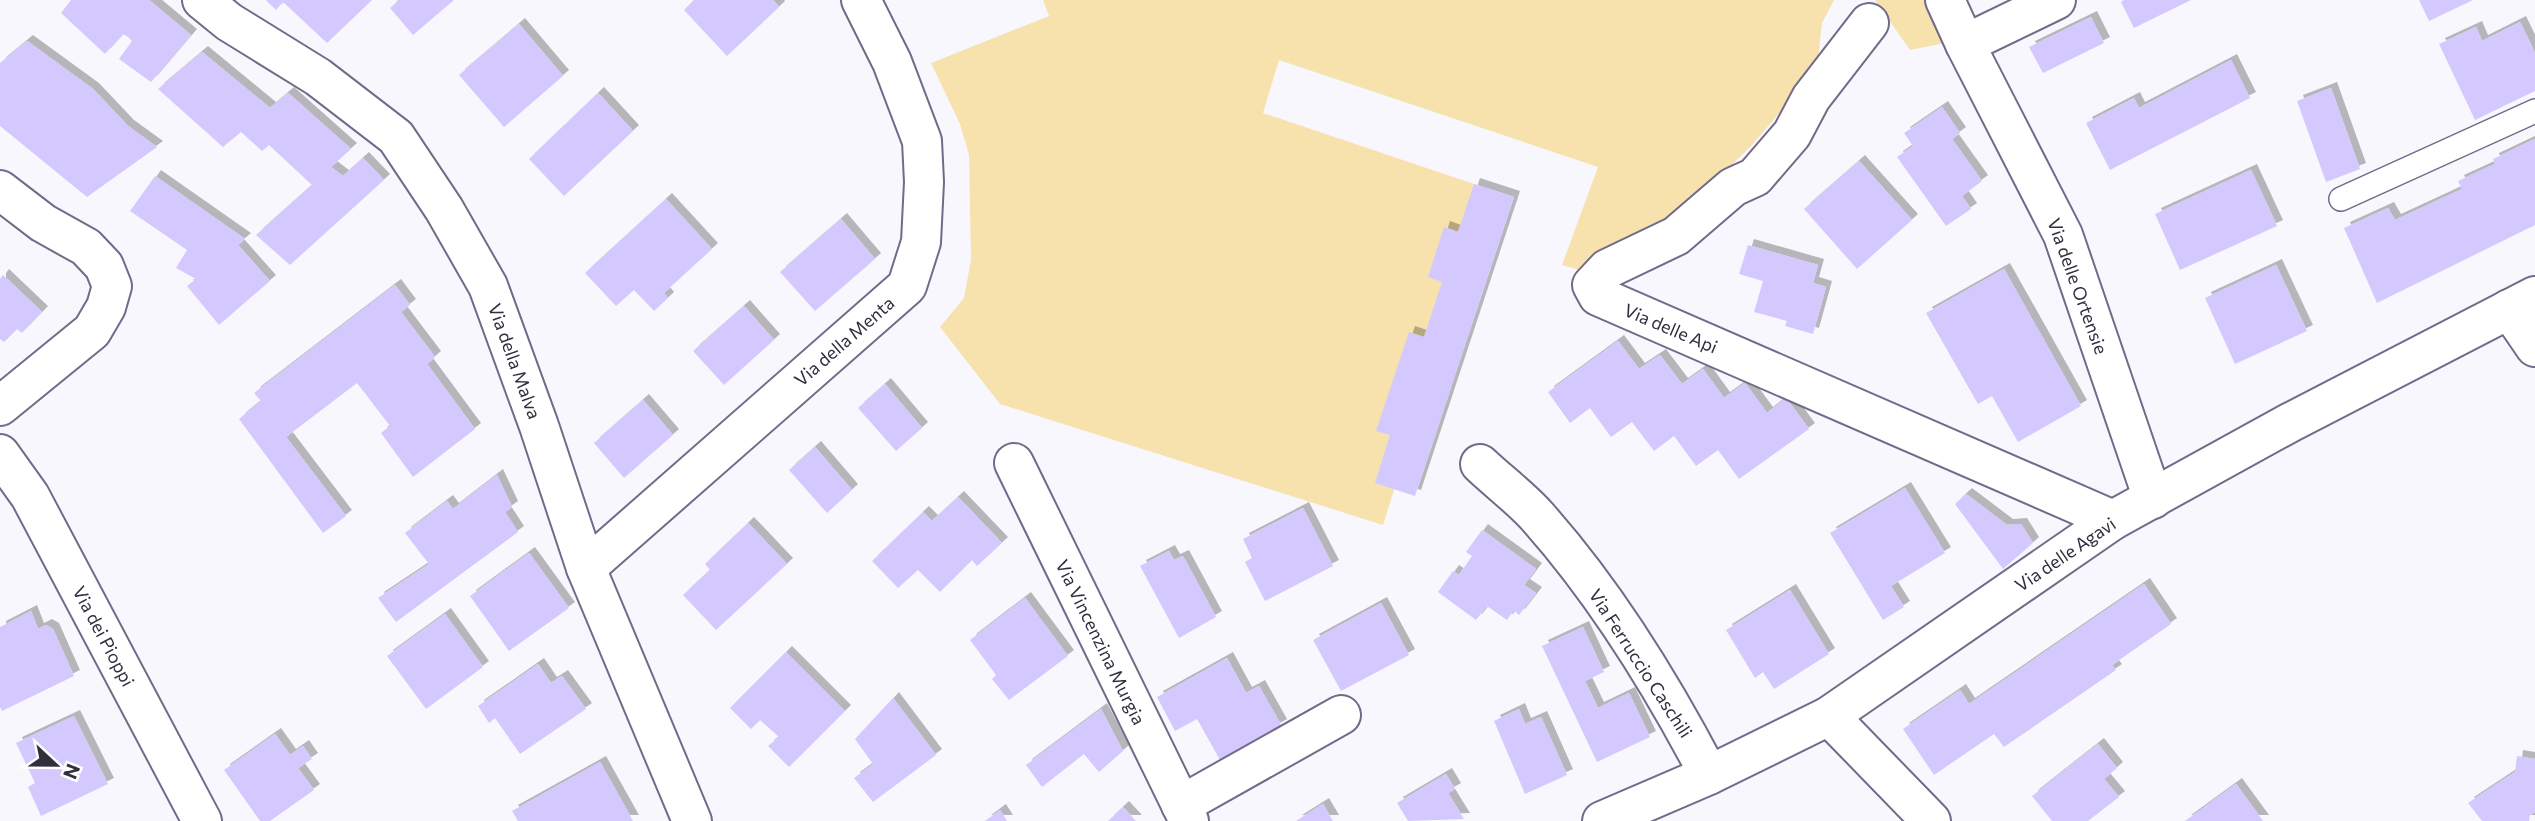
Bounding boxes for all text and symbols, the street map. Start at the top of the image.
street label: Via delle Ortensie [2043,215,2113,357]
street label: Via della Menta [789,292,899,390]
street label: Via delle Api [1621,298,1721,358]
street label: Via della Malva [484,300,546,422]
street label: Via delle Agavi [2011,512,2119,596]
street label: Via Vincenzina Murgia [1051,556,1151,728]
street label: Via dei Pioppi [68,582,140,690]
street label: Via Ferruccio Caschili [1585,584,1697,742]
north arrow [21,730,91,800]
text: N [59,761,86,782]

